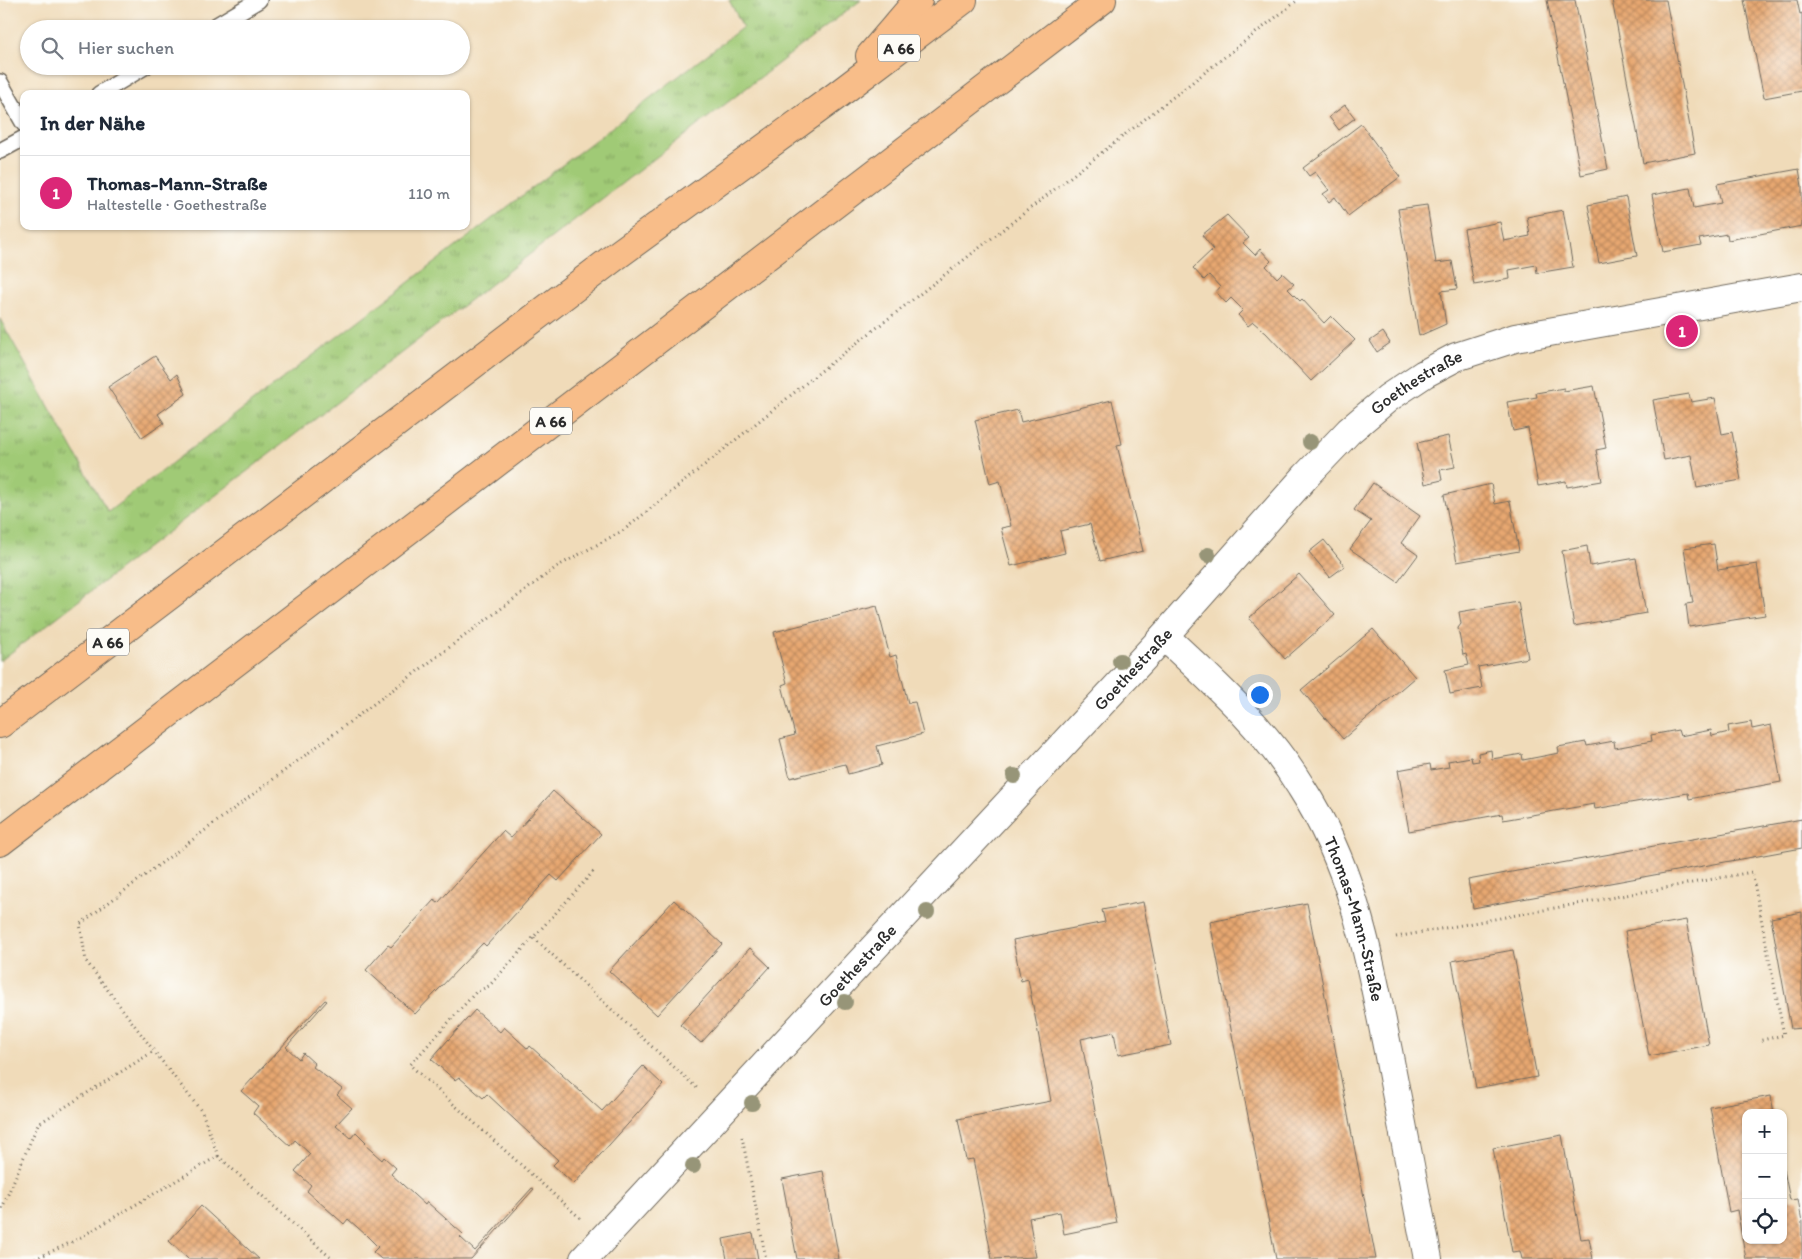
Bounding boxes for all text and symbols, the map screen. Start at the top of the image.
search box [20,20,470,75]
icon: search [38,34,66,62]
road number: A 66 [878,34,920,62]
text: Hier suchen [78,36,174,59]
text: In der Nähe [40,110,145,135]
text: Thomas-Mann-Straße [87,172,268,195]
text: 1 [52,184,60,203]
text: 110 m [408,184,450,203]
text: Haltestelle · Goethestraße [87,195,267,214]
pin: 1 [1666,312,1698,350]
street label: Goethestraße [1365,345,1465,419]
road number: A 66 [530,408,572,434]
street label: Goethestraße [1089,623,1177,715]
road number: A 66 [87,628,129,656]
your location [1247,682,1273,708]
street label: Thomas-Mann-Straße [1319,833,1389,1003]
street label: Goethestraße [813,919,901,1012]
map controls [1742,1109,1787,1244]
button: + [1742,1109,1787,1154]
button: − [1742,1154,1787,1199]
button: locate [1742,1199,1787,1244]

